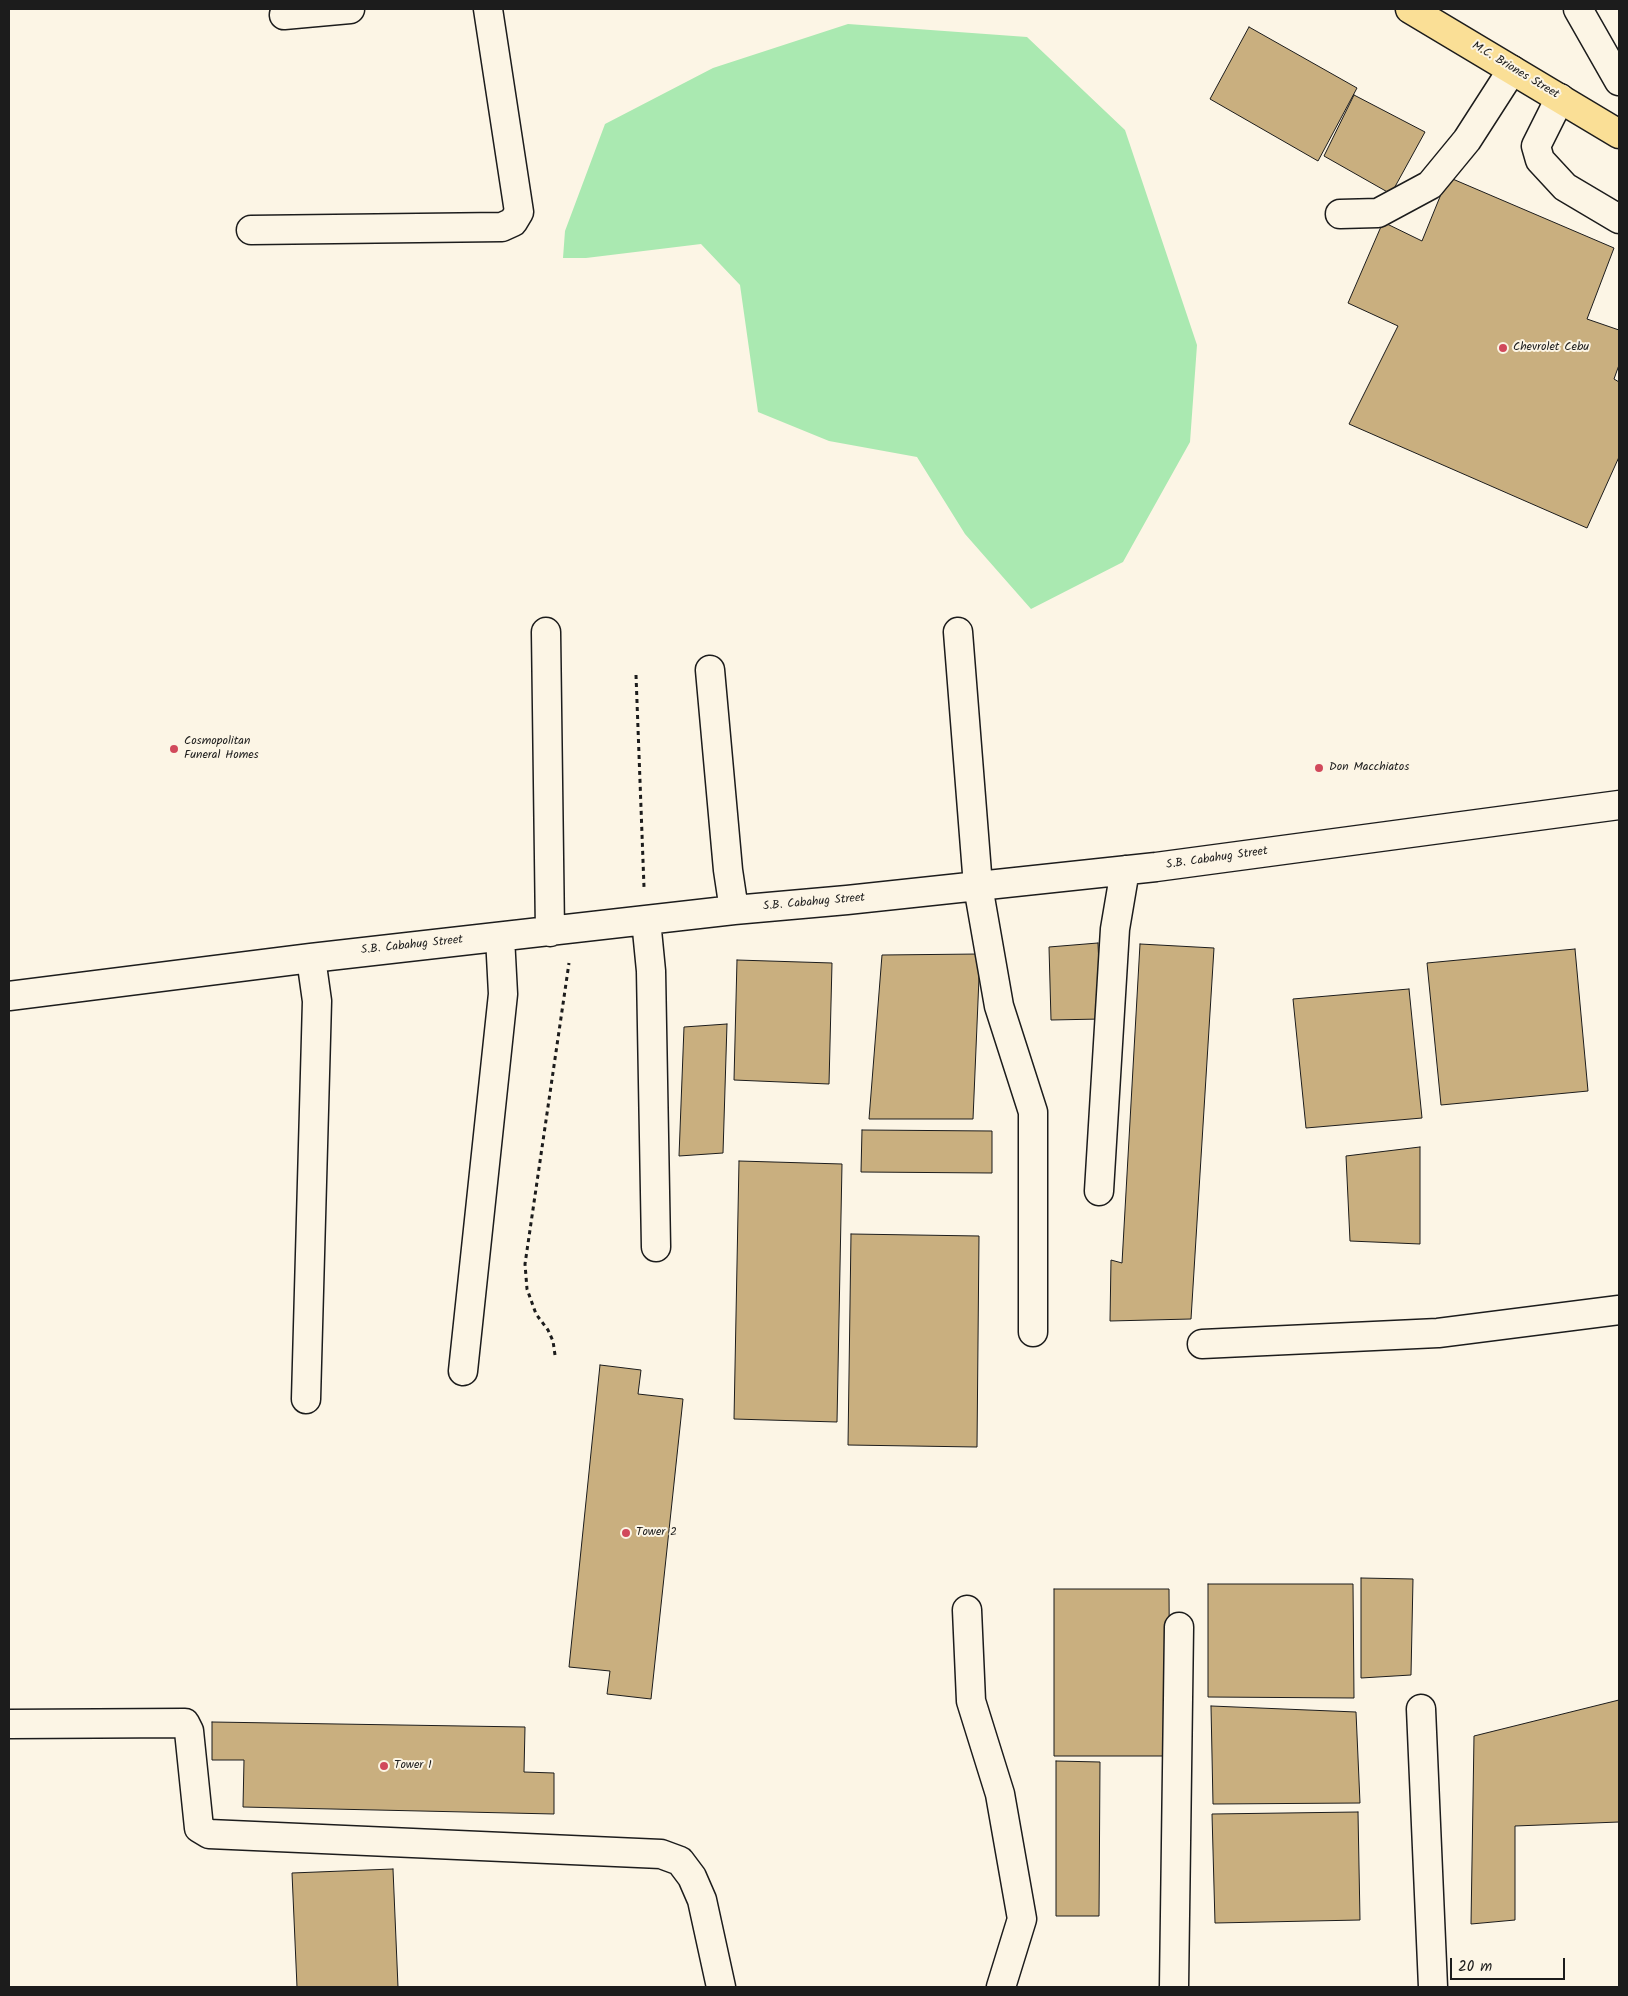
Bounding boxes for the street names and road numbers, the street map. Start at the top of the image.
street label: M.C. Briones Street [1469,39,1561,103]
street label: S.B. Cabahug Street [1165,845,1269,873]
street label: S.B. Cabahug Street [762,891,866,915]
street label: S.B. Cabahug Street [360,933,464,959]

